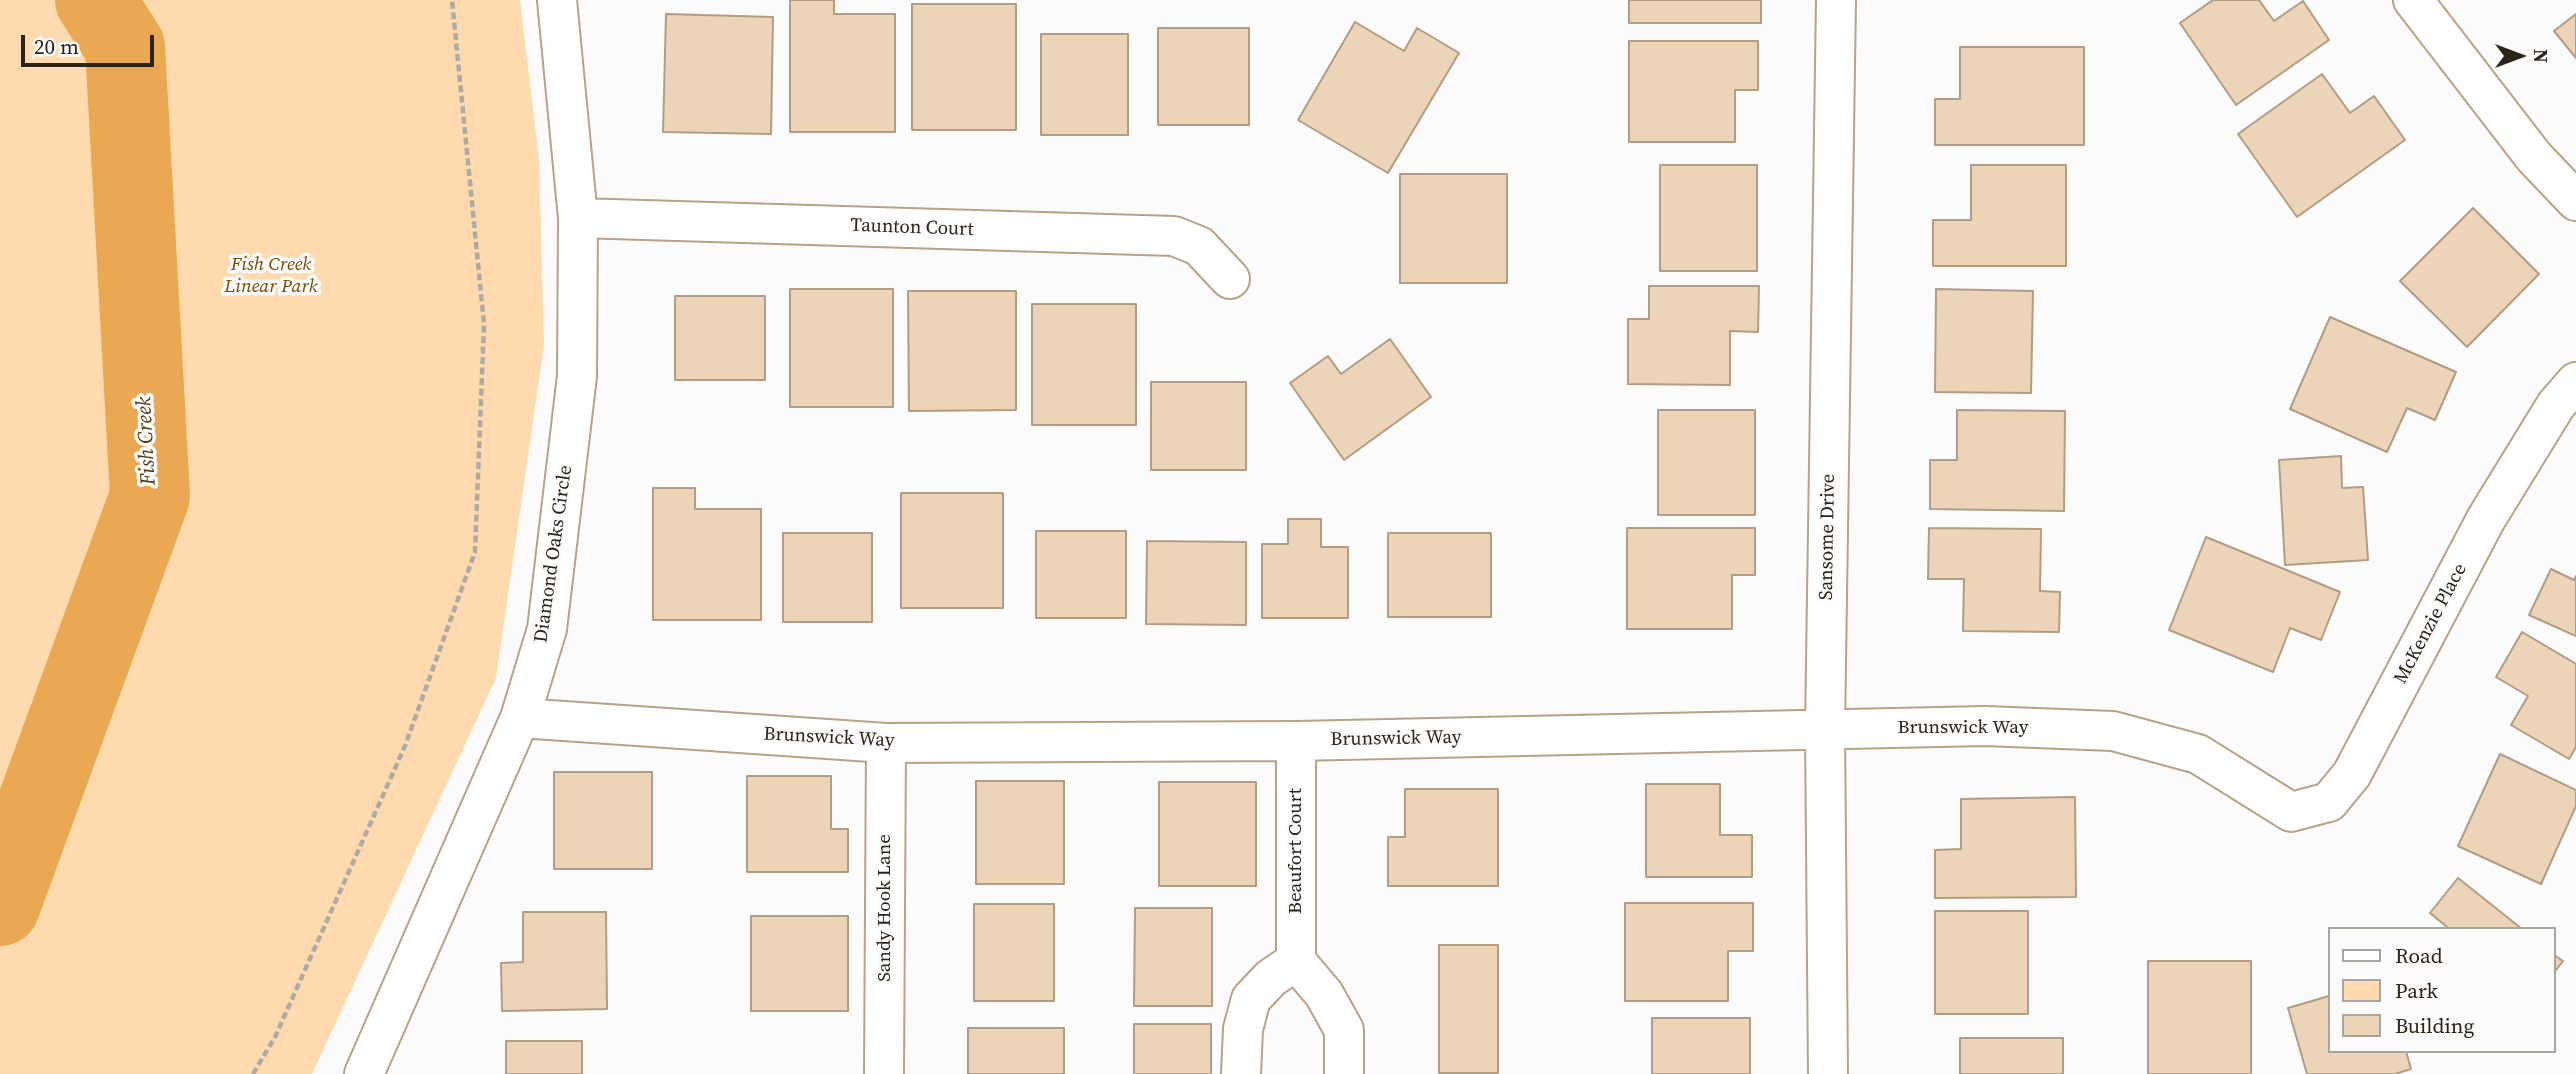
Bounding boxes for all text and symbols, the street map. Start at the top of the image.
scale bar [24,21,158,65]
north arrow [2485,21,2555,91]
text: 20 m [34,32,79,61]
text: N [2528,49,2554,63]
street label: Taunton Court [850,214,974,242]
park label: Fish Creek Linear Park [224,254,318,298]
water label: Fish Creek [132,396,162,486]
street label: Diamond Oaks Circle [530,464,578,644]
street label: Sansome Drive [1815,474,1841,600]
street label: McKenzie Place [2390,560,2472,688]
street label: Brunswick Way [1897,717,2029,739]
street label: Brunswick Way [763,723,895,753]
street label: Brunswick Way [1330,726,1462,752]
street label: Beaufort Court [1285,788,1307,914]
street label: Sandy Hook Lane [874,834,896,982]
legend [2328,927,2555,1053]
text: Road [2395,941,2443,970]
text: Park [2395,976,2438,1005]
text: Building [2395,1011,2474,1040]

